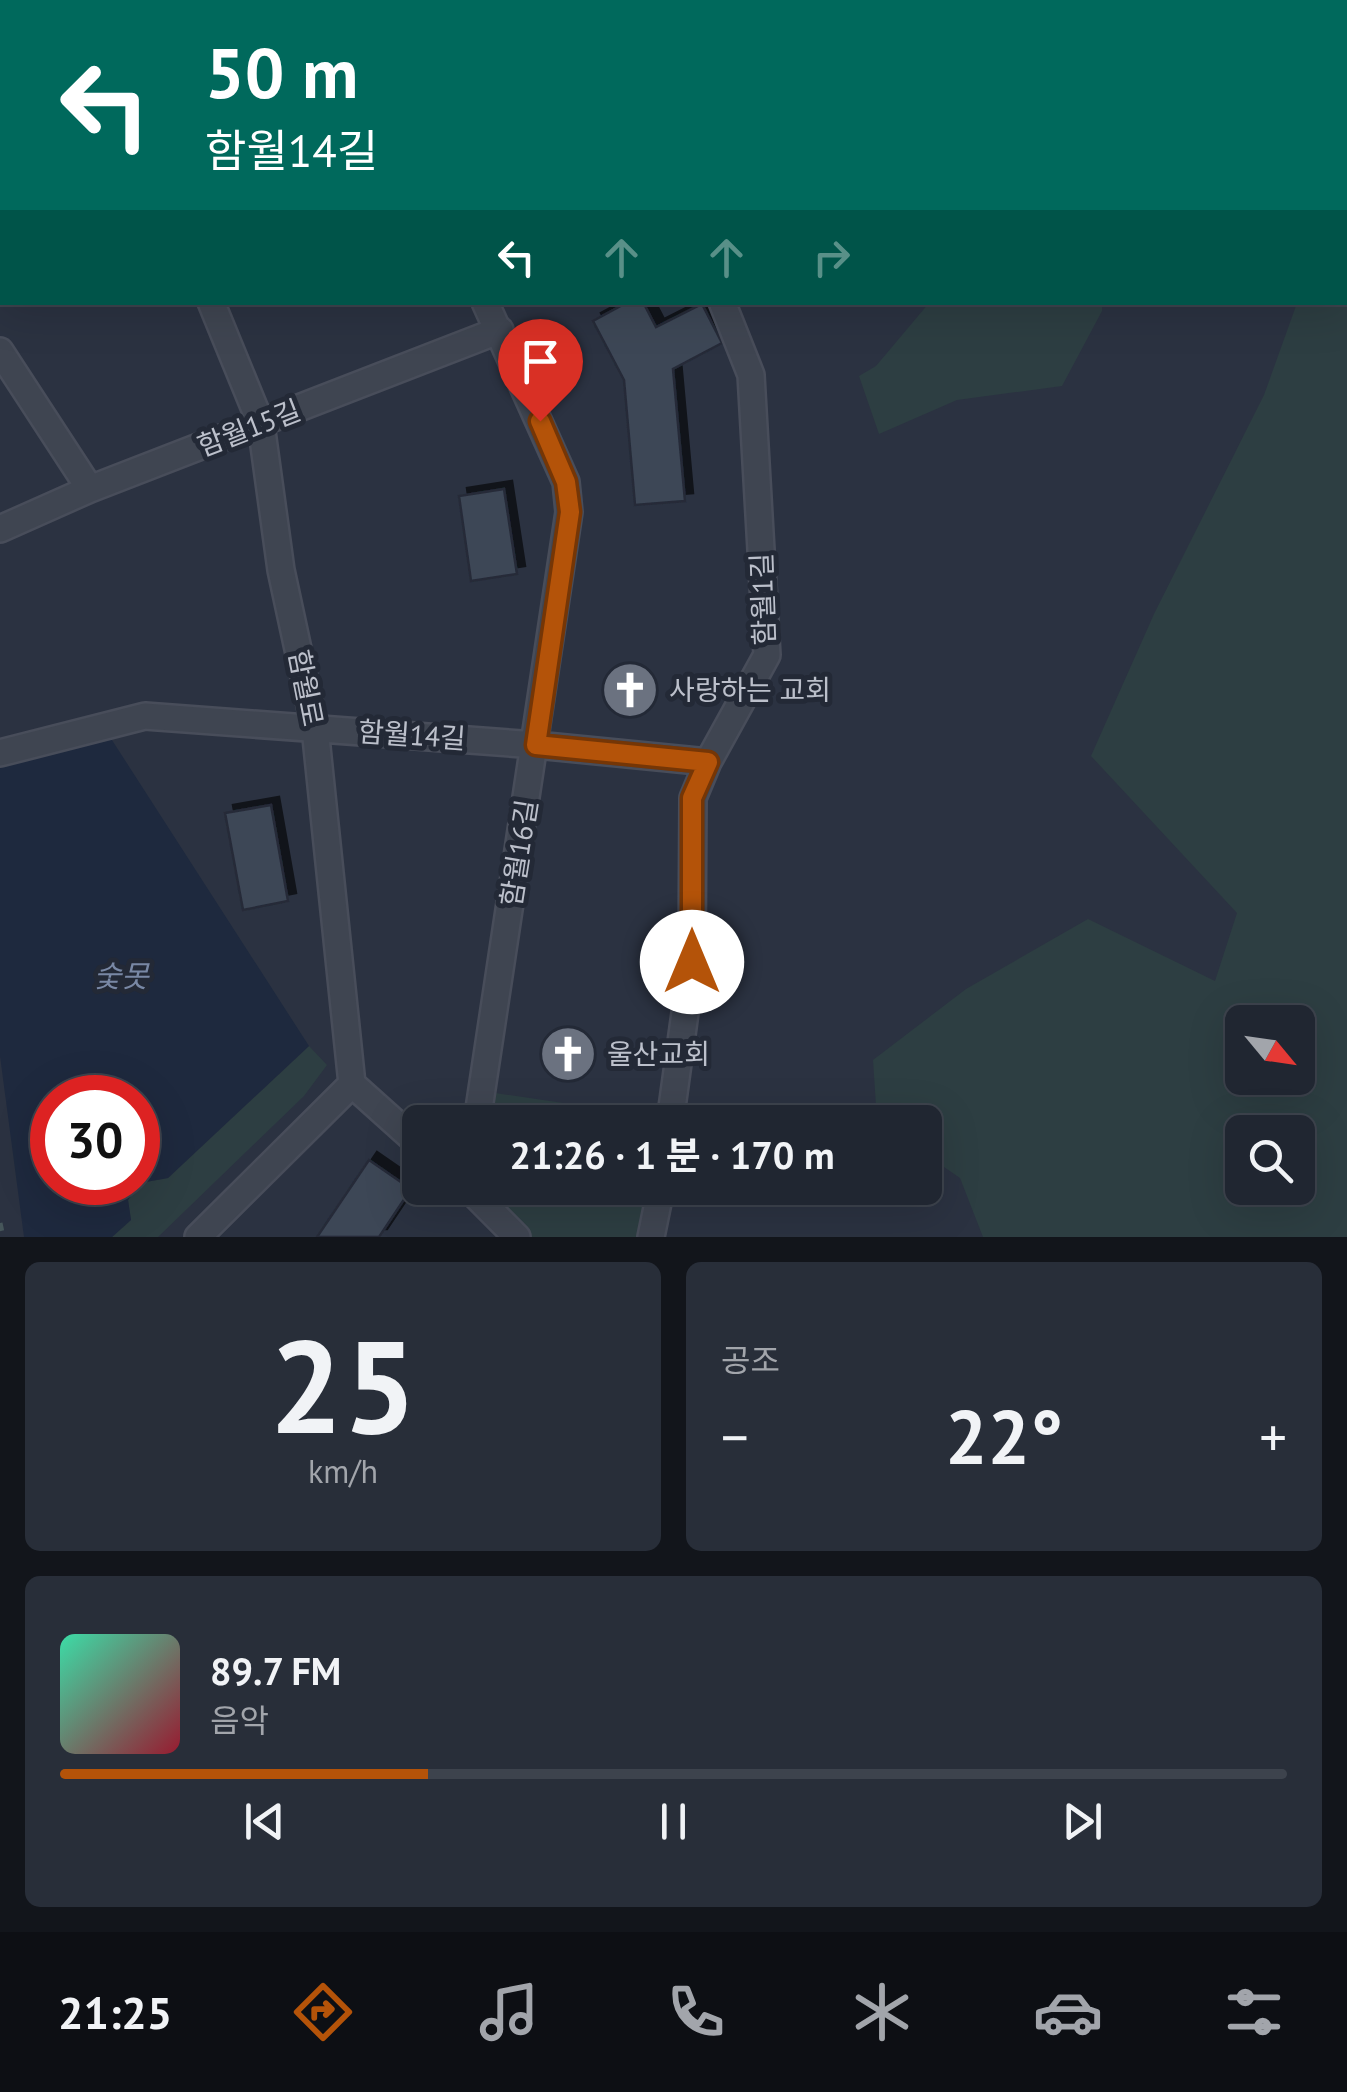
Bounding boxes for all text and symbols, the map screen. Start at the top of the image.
text: 50 m [205,27,358,117]
icon: left [40,40,170,170]
text: 함월14길 [205,121,378,179]
icon: left [489,230,544,285]
icon: ahead [594,230,649,285]
icon: ahead [699,230,754,285]
icon: right [804,230,859,285]
pin [498,319,583,422]
icon: arrive [513,334,568,389]
street label: 함월15길 [192,391,306,464]
street label: 함월1길 [742,552,783,646]
street label: 함월로 [281,646,332,729]
church icon: 사랑하는 교회 [600,660,660,720]
place label: 사랑하는 교회 [669,671,831,708]
street label: 함월14길 [357,712,467,757]
street label: 함월16길 [492,797,545,909]
position arrow [640,910,744,1014]
water label: 숯못 [93,956,150,995]
north arrow [1225,1005,1315,1095]
map controls [1225,1005,1315,1205]
church icon: 울산교회 [538,1024,598,1084]
place label: 울산교회 [607,1035,710,1072]
speed limit sign: 30 [30,1075,160,1205]
button: search [1225,1115,1315,1205]
text: 21:26 · 1 분 · 170 m [509,1130,835,1179]
text: 25 [269,1301,417,1469]
text: 공조 [721,1339,780,1381]
text: 22° [945,1388,1063,1485]
text: − [721,1401,749,1472]
text: + [1259,1401,1287,1472]
text: km/h [308,1450,378,1492]
text: 89.7 FM [210,1646,341,1695]
text: 음악 [210,1699,269,1741]
icon: previous [237,1794,292,1849]
icon: pause [646,1794,701,1849]
icon: next [1055,1794,1110,1849]
icon: directions [288,1977,358,2047]
icon: music [474,1977,544,2047]
icon: phone [661,1977,731,2047]
icon: climate [847,1977,917,2047]
icon: car [1033,1977,1103,2047]
icon: filters [1219,1977,1289,2047]
text: 21:25 [58,1983,172,2041]

